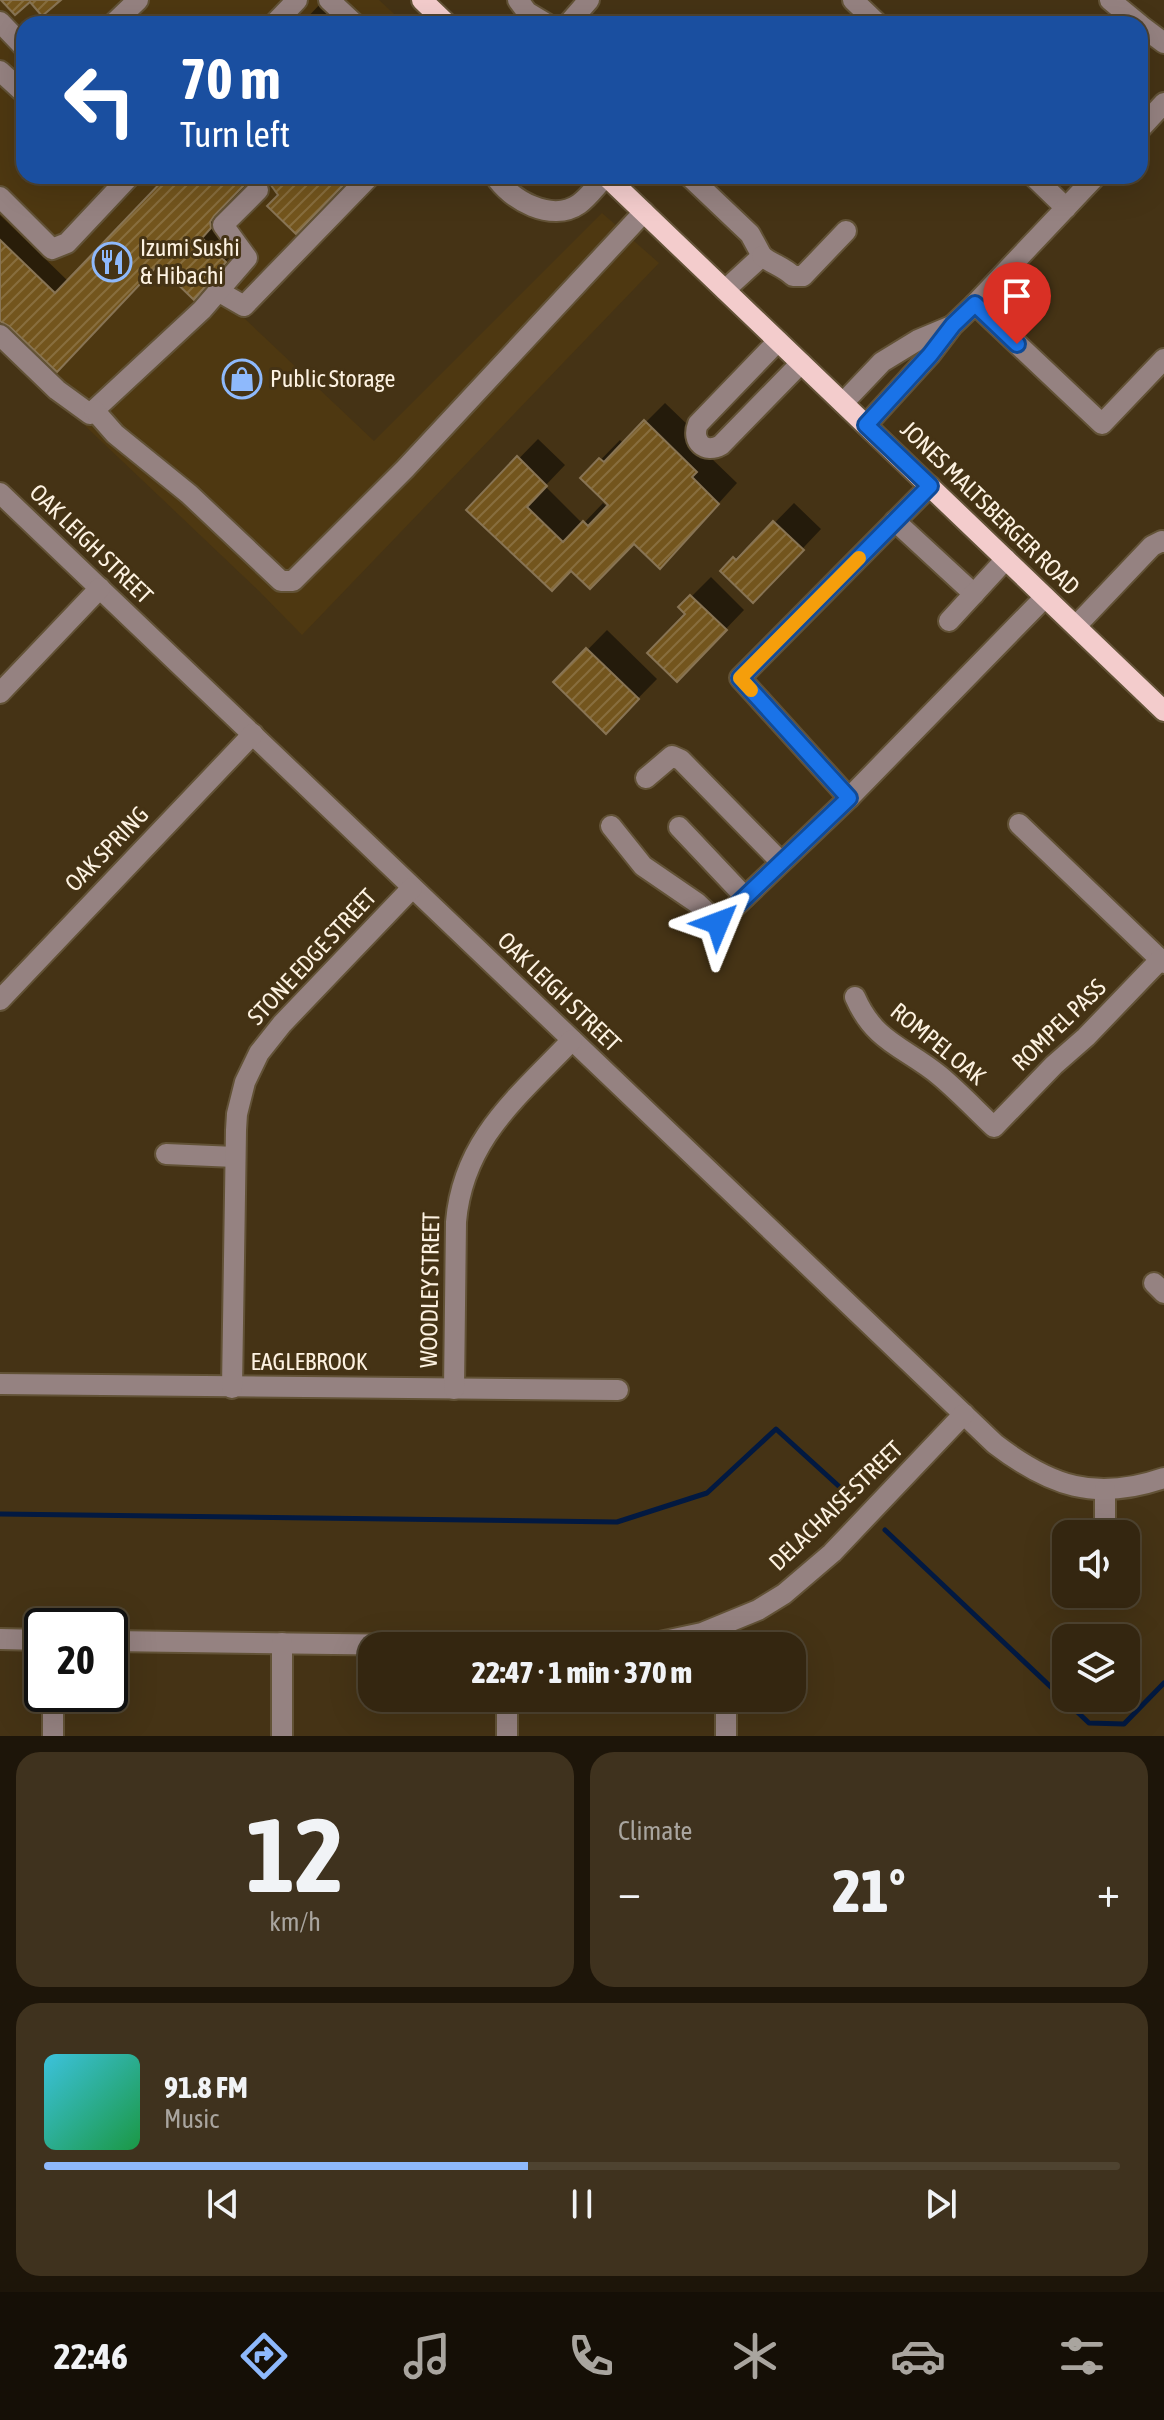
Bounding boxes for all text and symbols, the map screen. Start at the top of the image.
text: 70 m [180,47,281,111]
icon: left [48,48,152,152]
text: Turn left [180,113,290,155]
place label: Izumi Sushi & Hibachi [140,234,240,289]
restaurant icon: Izumi Sushi & Hibachi [91,241,133,283]
pin [983,262,1051,344]
icon: arrive [995,274,1039,318]
shop icon: Public Storage [221,358,263,400]
place label: Public Storage [270,365,395,392]
street label: JONES MALTSBERGER ROAD [896,415,1085,600]
street label: OAK LEIGH STREET [24,478,159,609]
street label: OAK SPRING [60,801,154,897]
position arrow [676,881,760,965]
street label: STONE EDGE STREET [242,883,382,1030]
street label: OAK LEIGH STREET [492,926,627,1057]
street label: ROMPEL PASS [1006,974,1111,1076]
street label: ROMPEL OAK [886,997,991,1090]
street label: WOODLEY STREET [415,1211,444,1368]
street label: EAGLEBROOK [250,1348,368,1375]
street label: DELACHAISE STREET [764,1435,908,1576]
map controls [1052,1520,1140,1712]
button: sound [1052,1520,1140,1608]
speed limit sign: 20 [24,1608,128,1712]
button: layers [1052,1624,1140,1712]
text: 22:47 · 1 min · 370 m [472,1655,692,1689]
text: 12 [246,1795,344,1914]
text: Climate [618,1816,692,1846]
text: 21° [833,1856,905,1925]
text: − [618,1866,641,1916]
text: + [1097,1866,1120,1916]
text: km/h [269,1907,321,1937]
text: 91.8 FM [164,2070,248,2104]
text: Music [164,2104,219,2134]
icon: previous [201,2182,245,2226]
icon: pause [560,2182,604,2226]
icon: next [919,2182,963,2226]
icon: directions [236,2328,292,2384]
icon: music [399,2328,455,2384]
icon: phone [563,2328,619,2384]
icon: climate [727,2328,783,2384]
icon: car [890,2328,946,2384]
icon: filters [1054,2328,1110,2384]
text: 22:46 [54,2335,128,2377]

